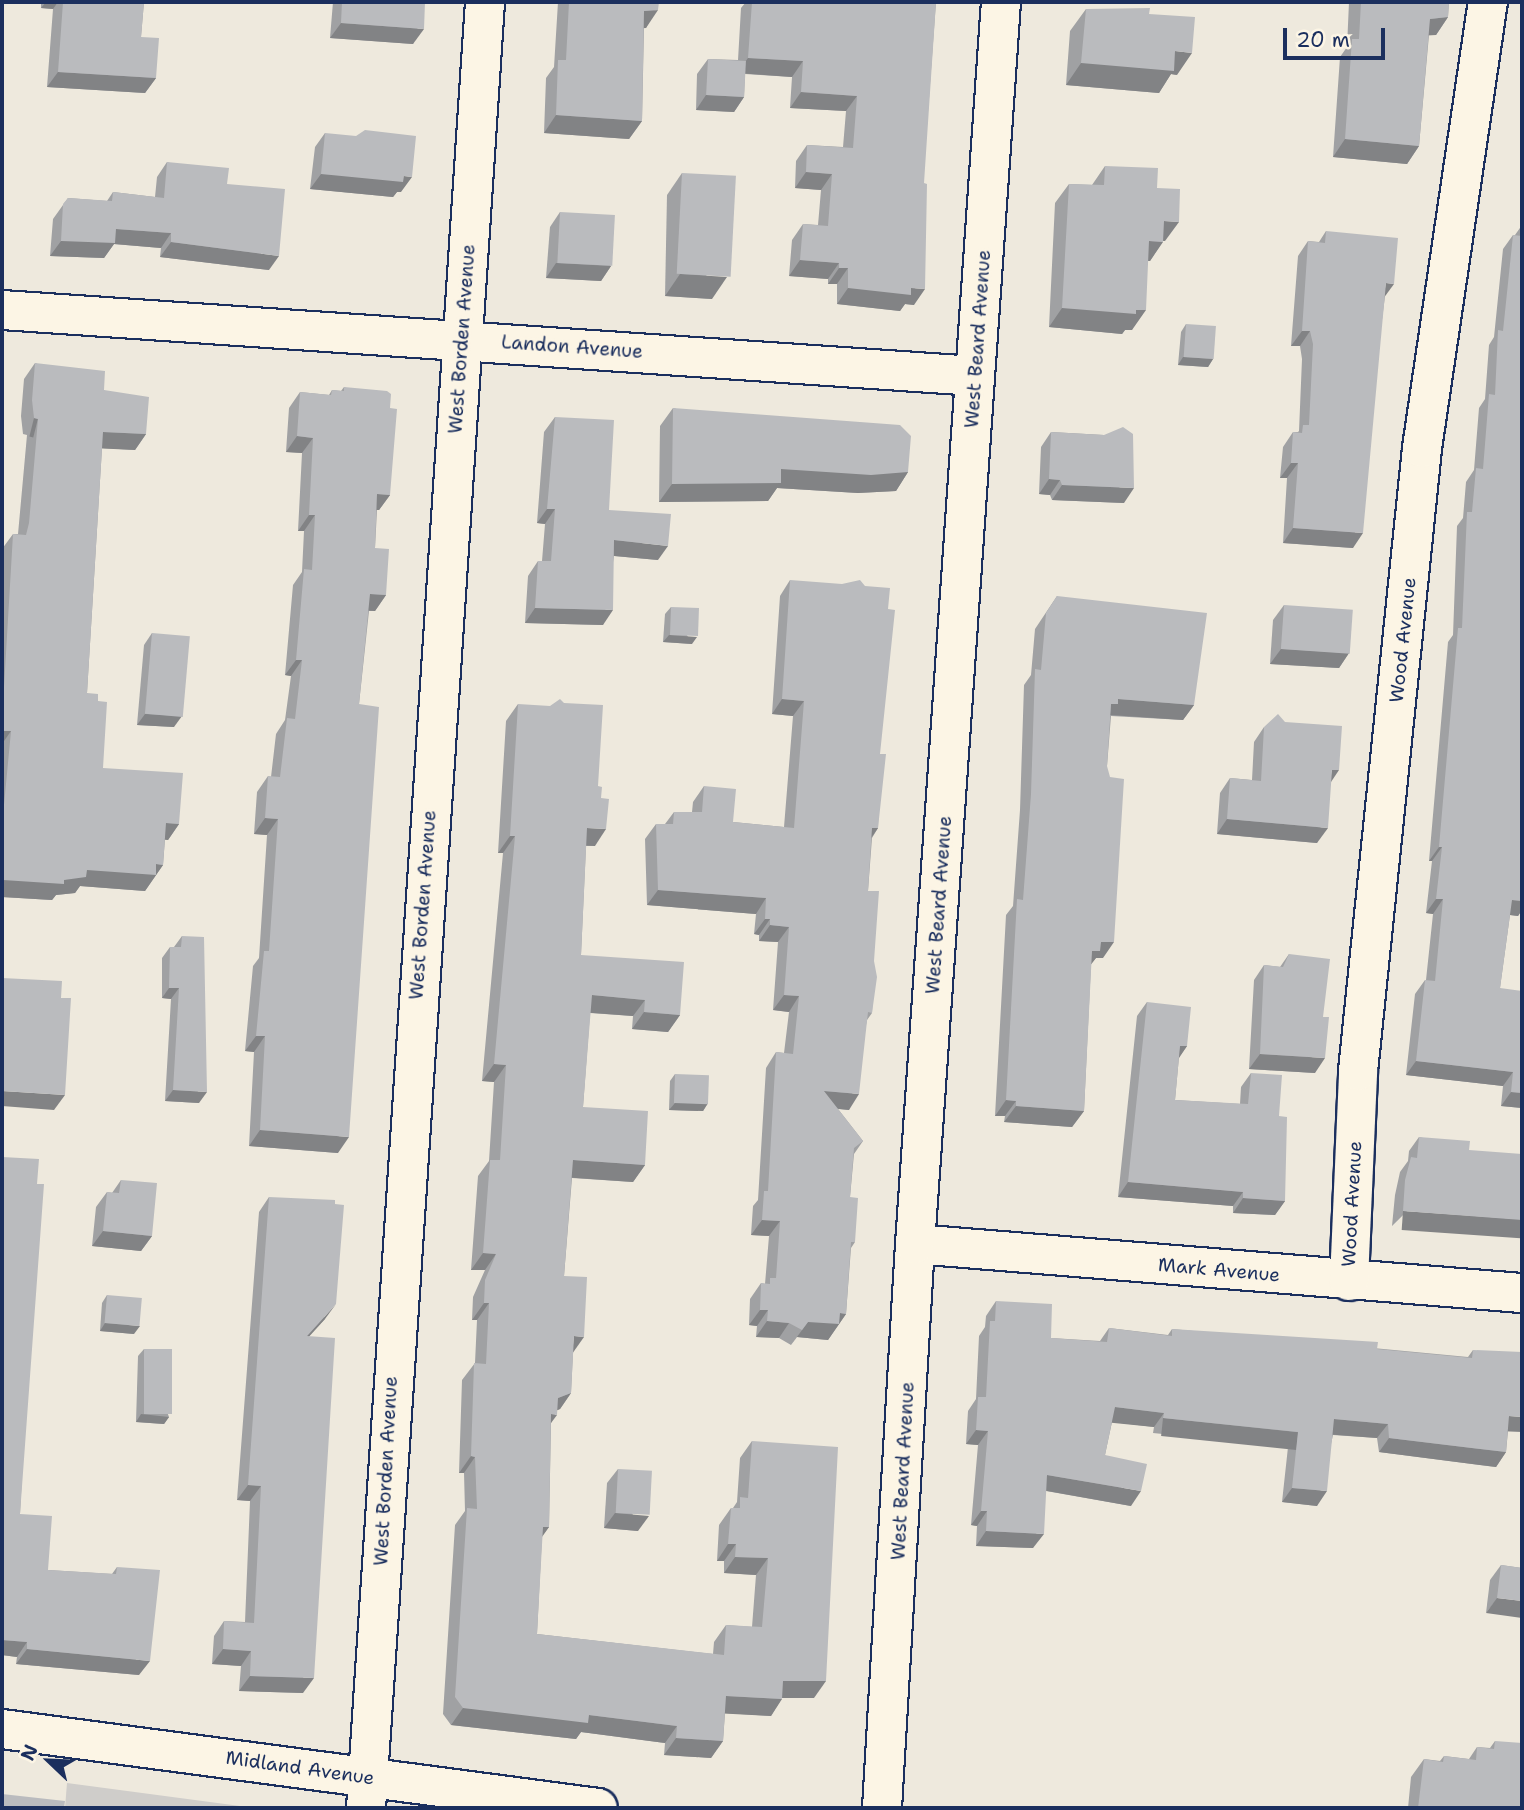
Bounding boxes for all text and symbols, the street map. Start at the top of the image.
scale bar [1286,14,1388,58]
text: 20 m [1296,26,1350,54]
street label: West Borden Avenue [444,243,480,435]
street label: West Beard Avenue [960,249,996,429]
street label: Landon Avenue [500,331,644,363]
street label: Wood Avenue [1385,576,1421,704]
street label: West Borden Avenue [405,809,441,1001]
street label: West Beard Avenue [921,815,957,995]
street label: Wood Avenue [1337,1140,1367,1268]
street label: Mark Avenue [1157,1253,1281,1287]
street label: West Borden Avenue [370,1376,402,1566]
street label: West Beard Avenue [887,1381,919,1561]
north arrow [14,1726,84,1796]
text: N [15,1741,44,1764]
street label: Midland Avenue [224,1746,376,1790]

